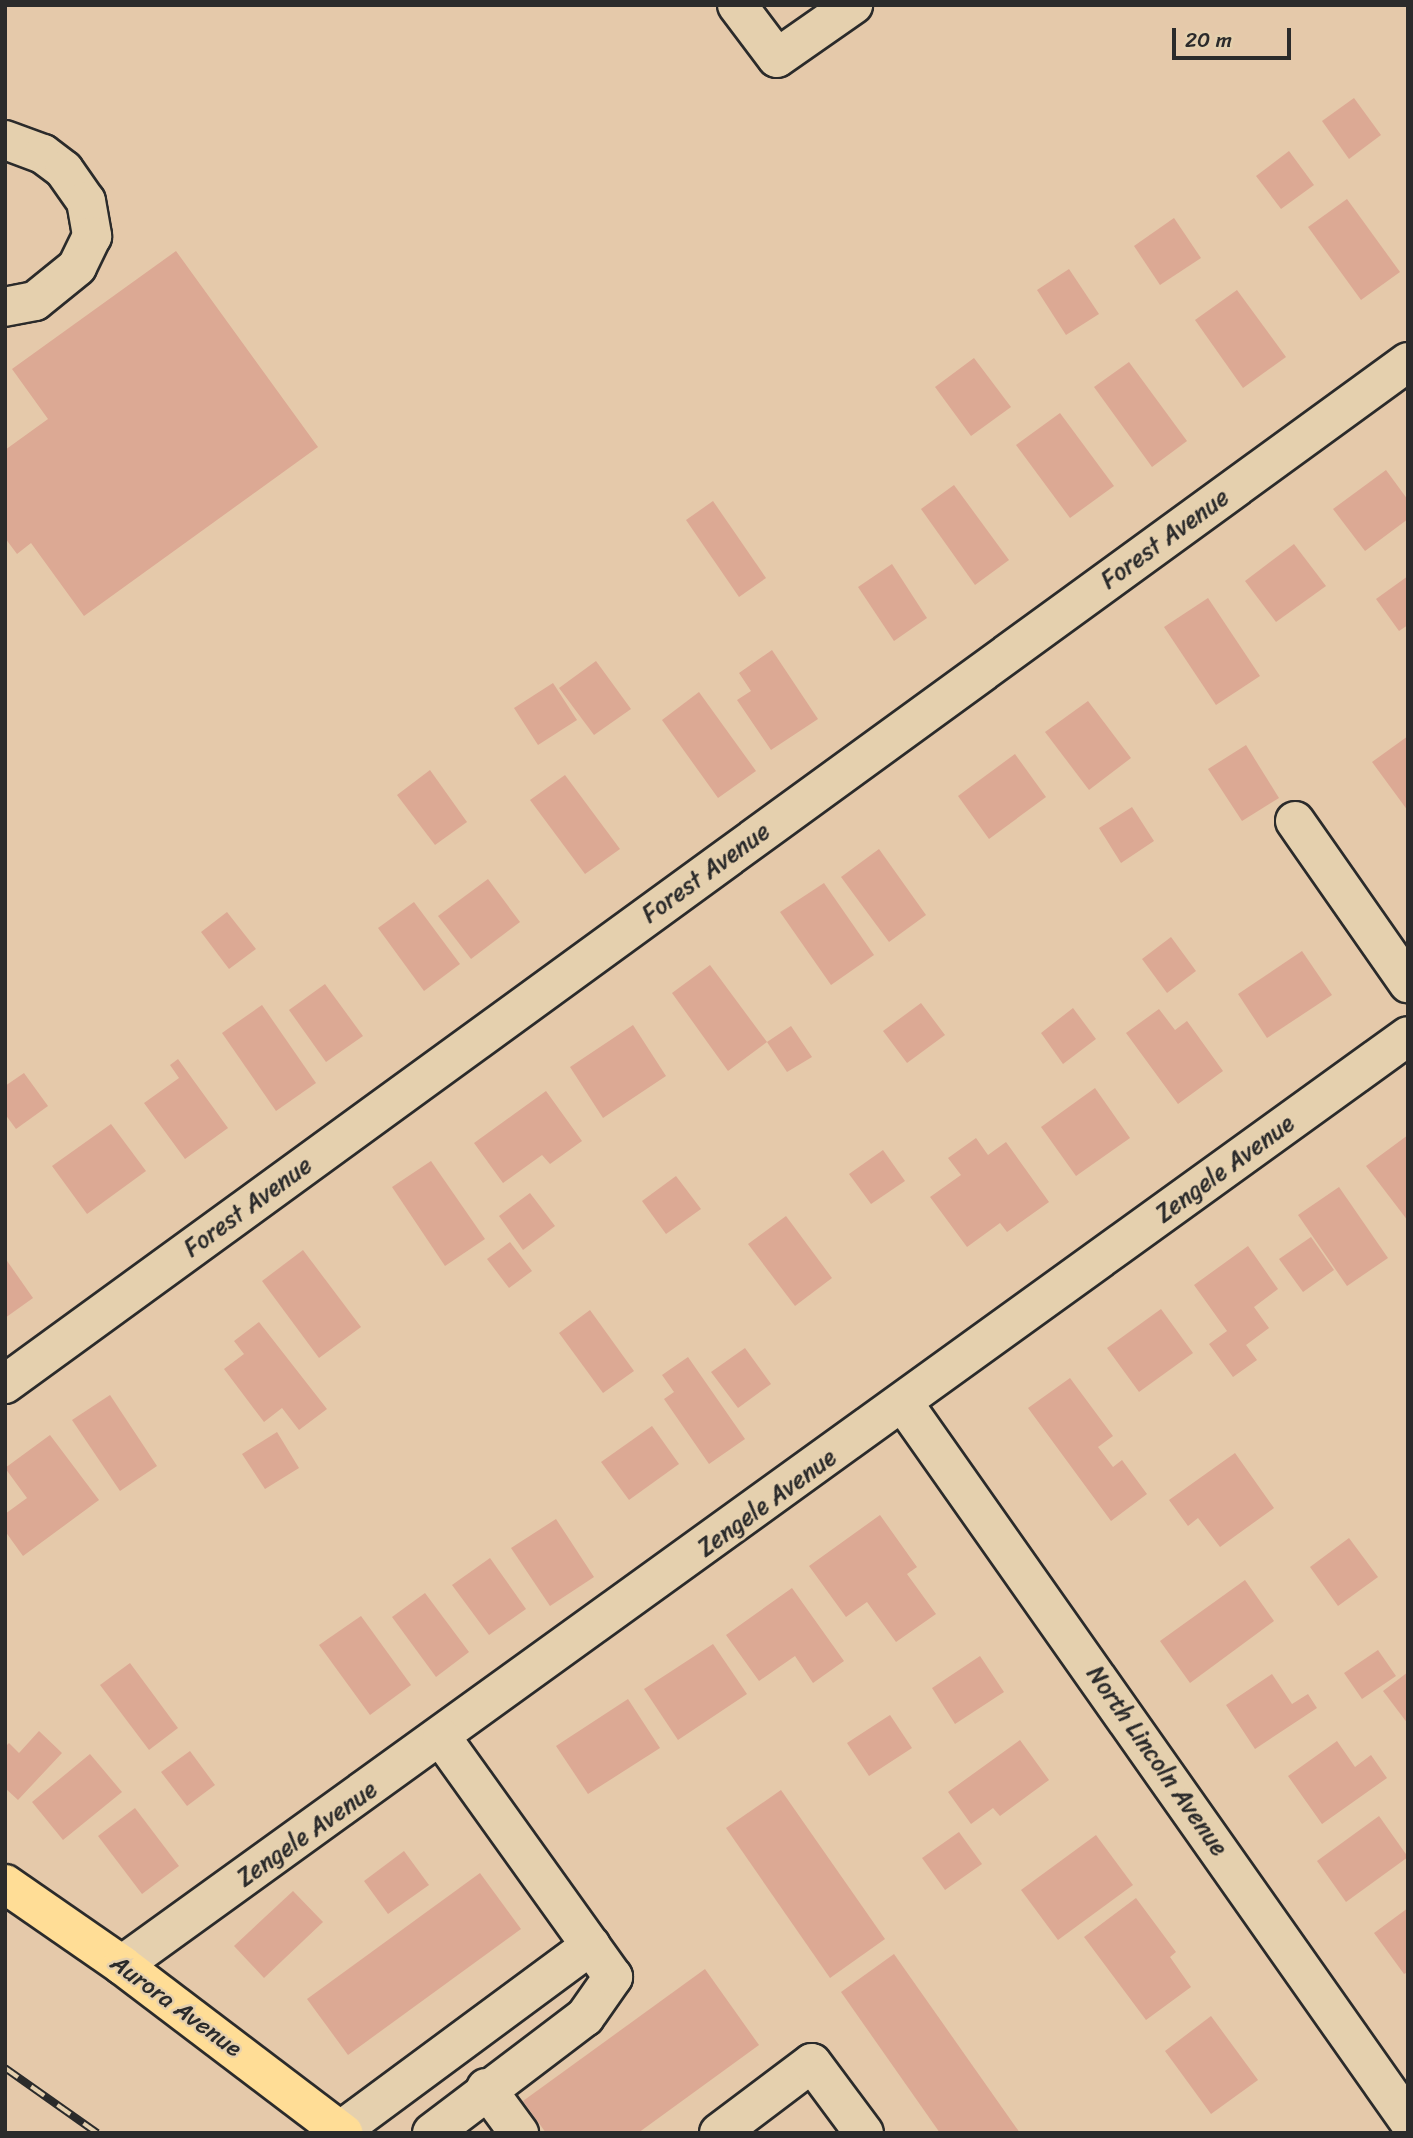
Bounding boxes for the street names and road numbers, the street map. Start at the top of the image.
street label: Forest Avenue [1095,483,1235,595]
street label: Forest Avenue [636,817,776,929]
street label: Zengele Avenue [1150,1109,1300,1229]
street label: Forest Avenue [178,1151,318,1263]
street label: Zengele Avenue [692,1443,842,1563]
street label: North Lincoln Avenue [1081,1660,1233,1862]
street label: Zengele Avenue [232,1775,382,1893]
street label: Aurora Avenue [105,1949,247,2063]

